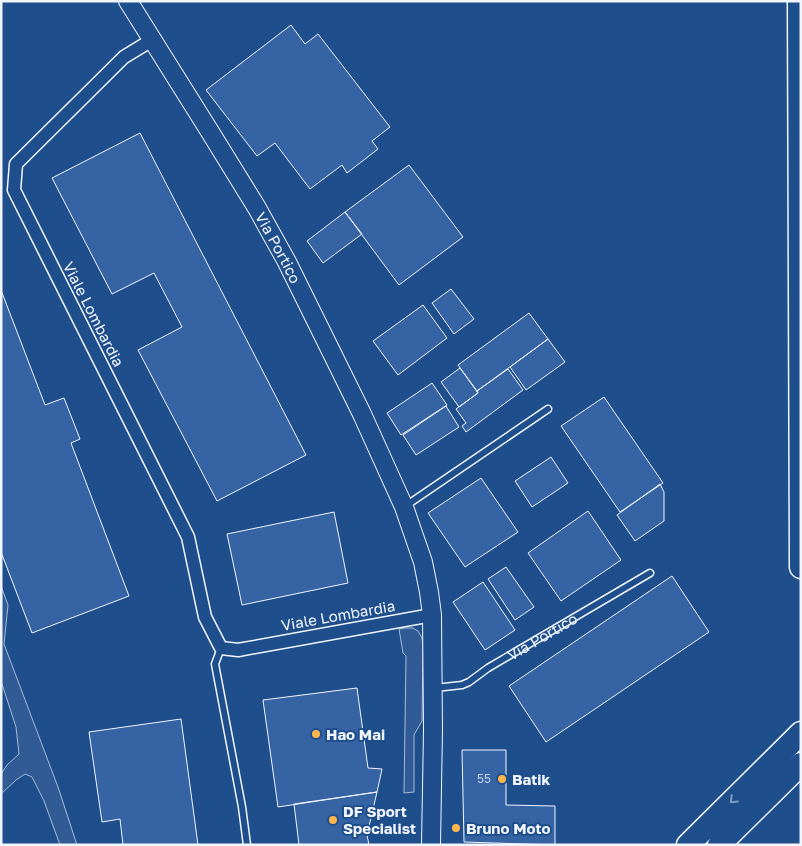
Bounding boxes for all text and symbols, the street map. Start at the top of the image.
street label: Via Portico [252,209,305,286]
street label: Viale Lombardia [60,258,128,370]
street label: Viale Lombardia [280,596,396,634]
street label: Via Portico [504,609,580,664]
place label: Hao Mai [326,725,385,743]
marker: Hao Mai [310,728,322,740]
place label: Batik [512,770,550,788]
house number: 55 [477,771,491,786]
marker: Batik [496,773,508,785]
one-way arrow [730,795,739,804]
place label: DF Sport Specialist [343,802,416,837]
marker: DF Sport Specialist [327,814,339,826]
place label: Bruno Moto [466,819,550,837]
marker: Bruno Moto [450,822,462,834]

